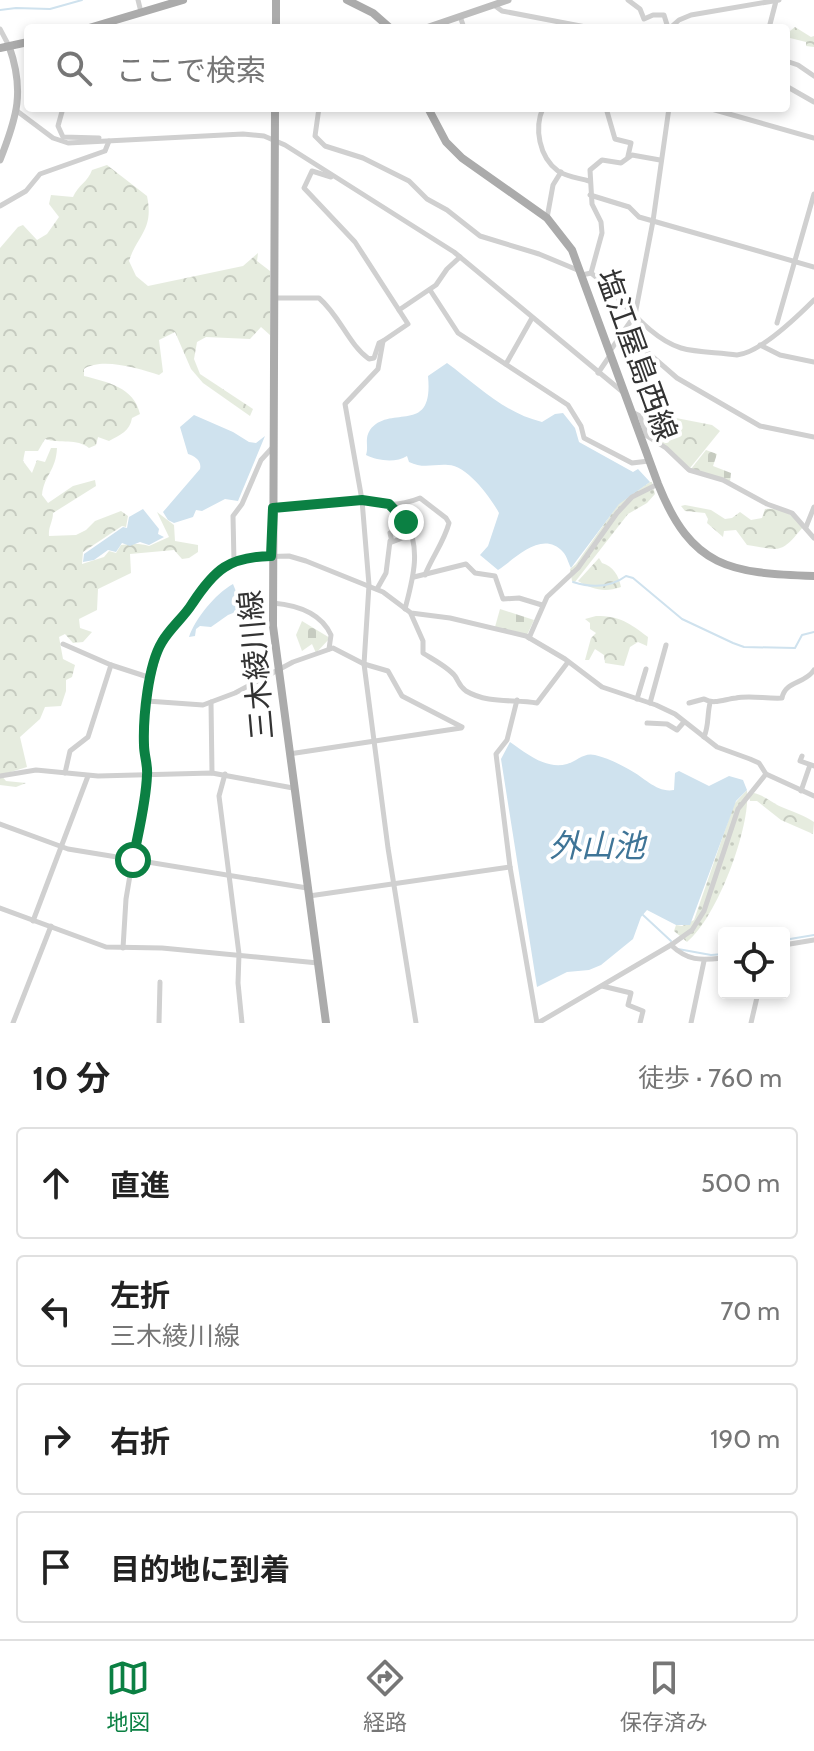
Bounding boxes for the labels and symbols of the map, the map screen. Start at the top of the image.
street label: 塩江屋島西線 [589,264,685,446]
route end [388,504,424,540]
street label: 三木綾川線 [231,589,281,741]
water label: 外山池 [549,826,648,865]
route start [115,842,151,878]

